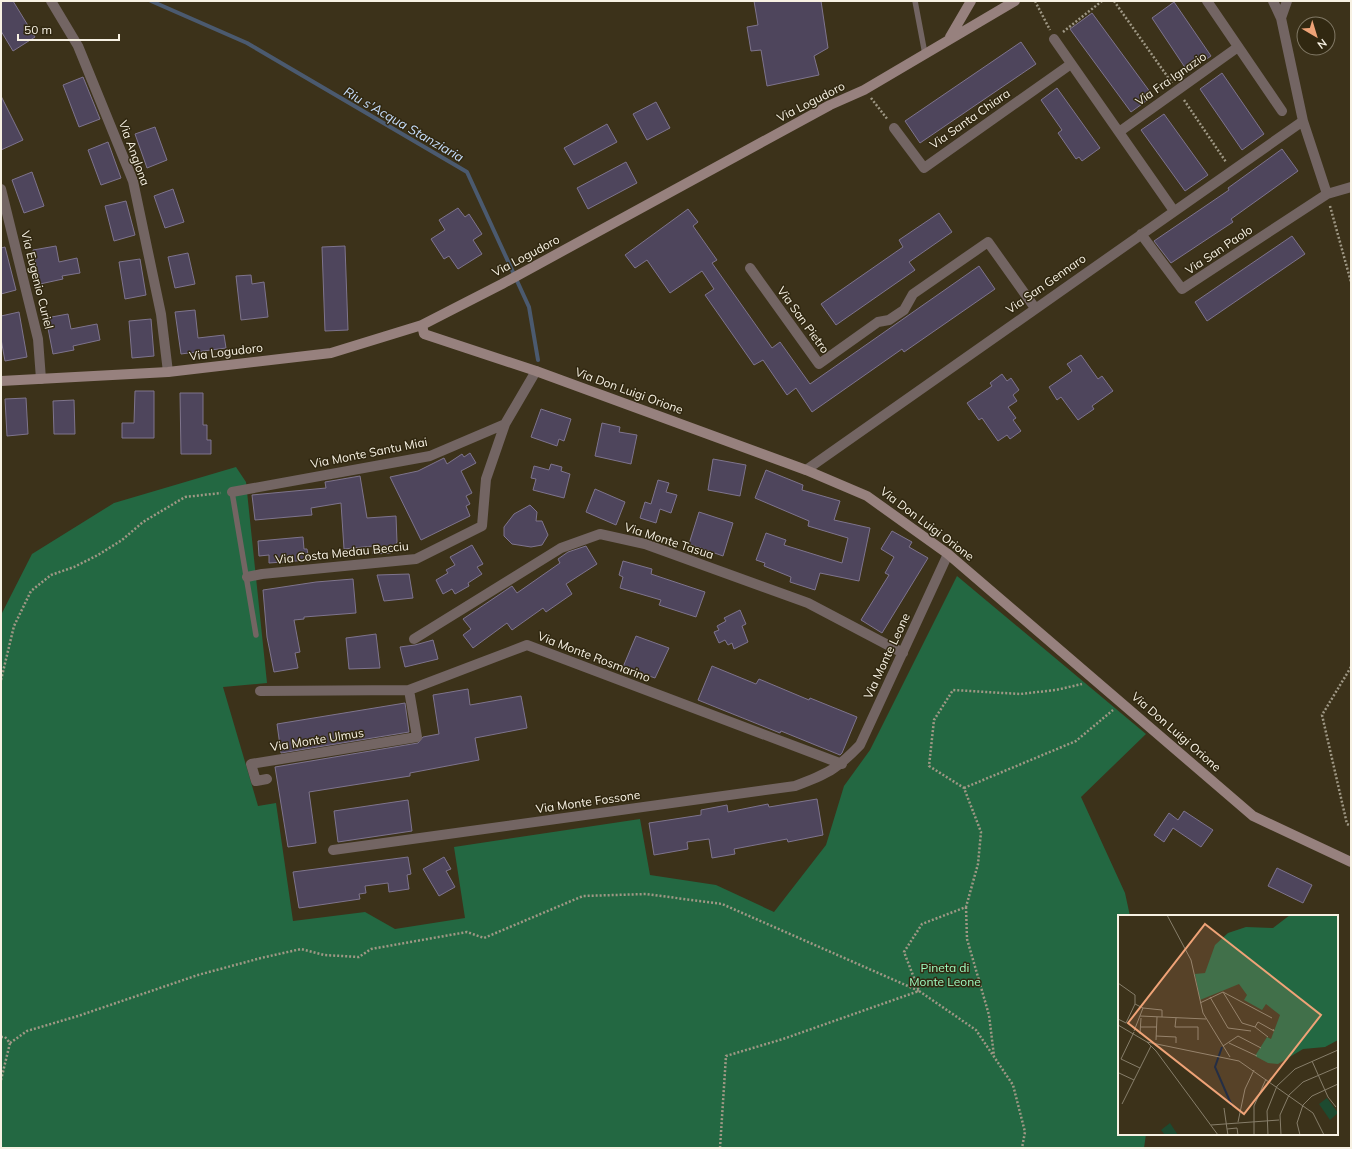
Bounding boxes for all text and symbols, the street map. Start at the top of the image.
scale bar [18,16,119,42]
north arrow [1296,16,1336,56]
text: 50 m [24,22,52,37]
text: N [1315,36,1330,52]
street label: Via Fra Ignazio [1132,48,1209,109]
street label: Via Logudoro [774,78,847,125]
water label: Riu s'Acqua Stanziaria [341,83,467,165]
street label: Via Santa Chiara [927,85,1013,152]
street label: Via Anglona [116,118,153,188]
street label: Via San Paolo [1182,222,1255,278]
street label: Via Eugenio Curiel [18,229,57,331]
street label: Via Logudoro [489,231,562,280]
street label: Via San Gennaro [1003,250,1089,317]
street label: Via San Pietro [774,283,833,356]
street label: Via Logudoro [188,340,264,363]
street label: Via Don Luigi Orione [573,364,685,417]
street label: Via Monte Santu Miai [309,434,429,471]
street label: Via Don Luigi Orione [877,483,977,564]
street label: Via Monte Tasua [623,519,716,562]
street label: Via Costa Medau Becciu [274,538,409,567]
street label: Via Monte Leone [860,610,913,701]
street label: Via Monte Rosmarino [536,628,653,685]
street label: Via Don Luigi Orione [1128,689,1224,775]
street label: Via Monte Ulmus [269,725,365,754]
street label: Via Monte Fossone [535,787,641,816]
inset map [1118,915,1338,1135]
park label: Pineta di Monte Leone [909,960,981,989]

